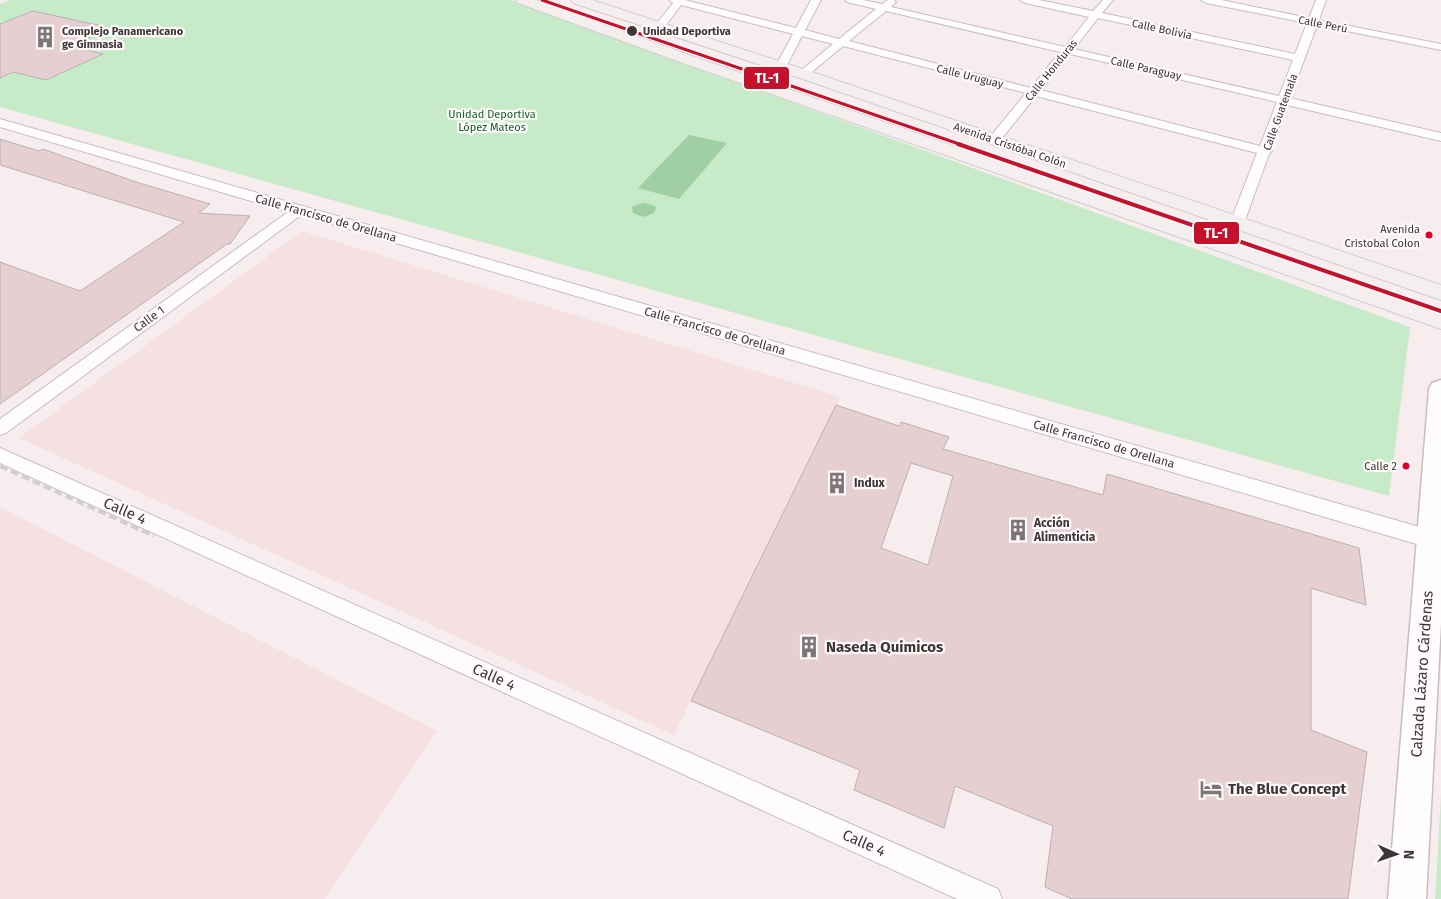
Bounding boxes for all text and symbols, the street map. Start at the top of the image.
street label: Calle Perú [1297,13,1349,36]
street label: Calle Bolivia [1131,17,1193,42]
building icon: Complejo Panamericano ge Gimnasia [32,24,58,50]
marker: Unidad Deportiva [625,24,639,38]
place label: Complejo Panamericano ge Gimnasia [62,25,184,51]
place label: Unidad Deportiva [643,25,731,38]
street label: Calle Honduras [1023,37,1080,104]
street label: Calle Paraguay [1109,54,1183,83]
street label: Calle Uruguay [935,62,1005,91]
line badge: TL-1 [743,66,790,90]
text: TL-1 [755,70,779,87]
street label: Calle Guatemala [1261,72,1300,152]
park label: Unidad Deportiva López Mateos [448,108,536,134]
street label: Avenida Cristóbal Colón [952,120,1068,171]
street label: Calle Francisco de Orellana [254,191,398,245]
line badge: TL-1 [1193,221,1240,245]
place label: Avenida Cristobal Colon [1344,223,1420,250]
text: TL-1 [1204,225,1228,242]
marker: Avenida Cristobal Colon [1424,230,1434,240]
street label: Calle 1 [131,303,167,335]
street label: Calle Francisco de Orellana [643,304,787,358]
street label: Calle Francisco de Orellana [1032,417,1176,471]
place label: Calle 2 [1364,460,1397,473]
marker: Calle 2 [1401,461,1411,471]
building icon: Indux [824,470,850,496]
place label: Indux [854,476,886,490]
street label: Calle 4 [101,494,149,528]
place label: Acción Alimenticia [1033,516,1096,544]
building icon: Acción Alimenticia [1005,517,1031,543]
street label: Calzada Lázaro Cárdenas [1407,590,1437,758]
building icon: Naseda Quimicos [796,634,822,660]
place label: Naseda Quimicos [826,638,943,656]
street label: Calle 4 [470,660,518,694]
hotel icon: The Blue Concept [1198,776,1224,802]
place label: The Blue Concept [1228,780,1347,798]
street label: Calle 4 [840,826,888,860]
north arrow [1371,829,1421,879]
text: N [1400,849,1417,859]

